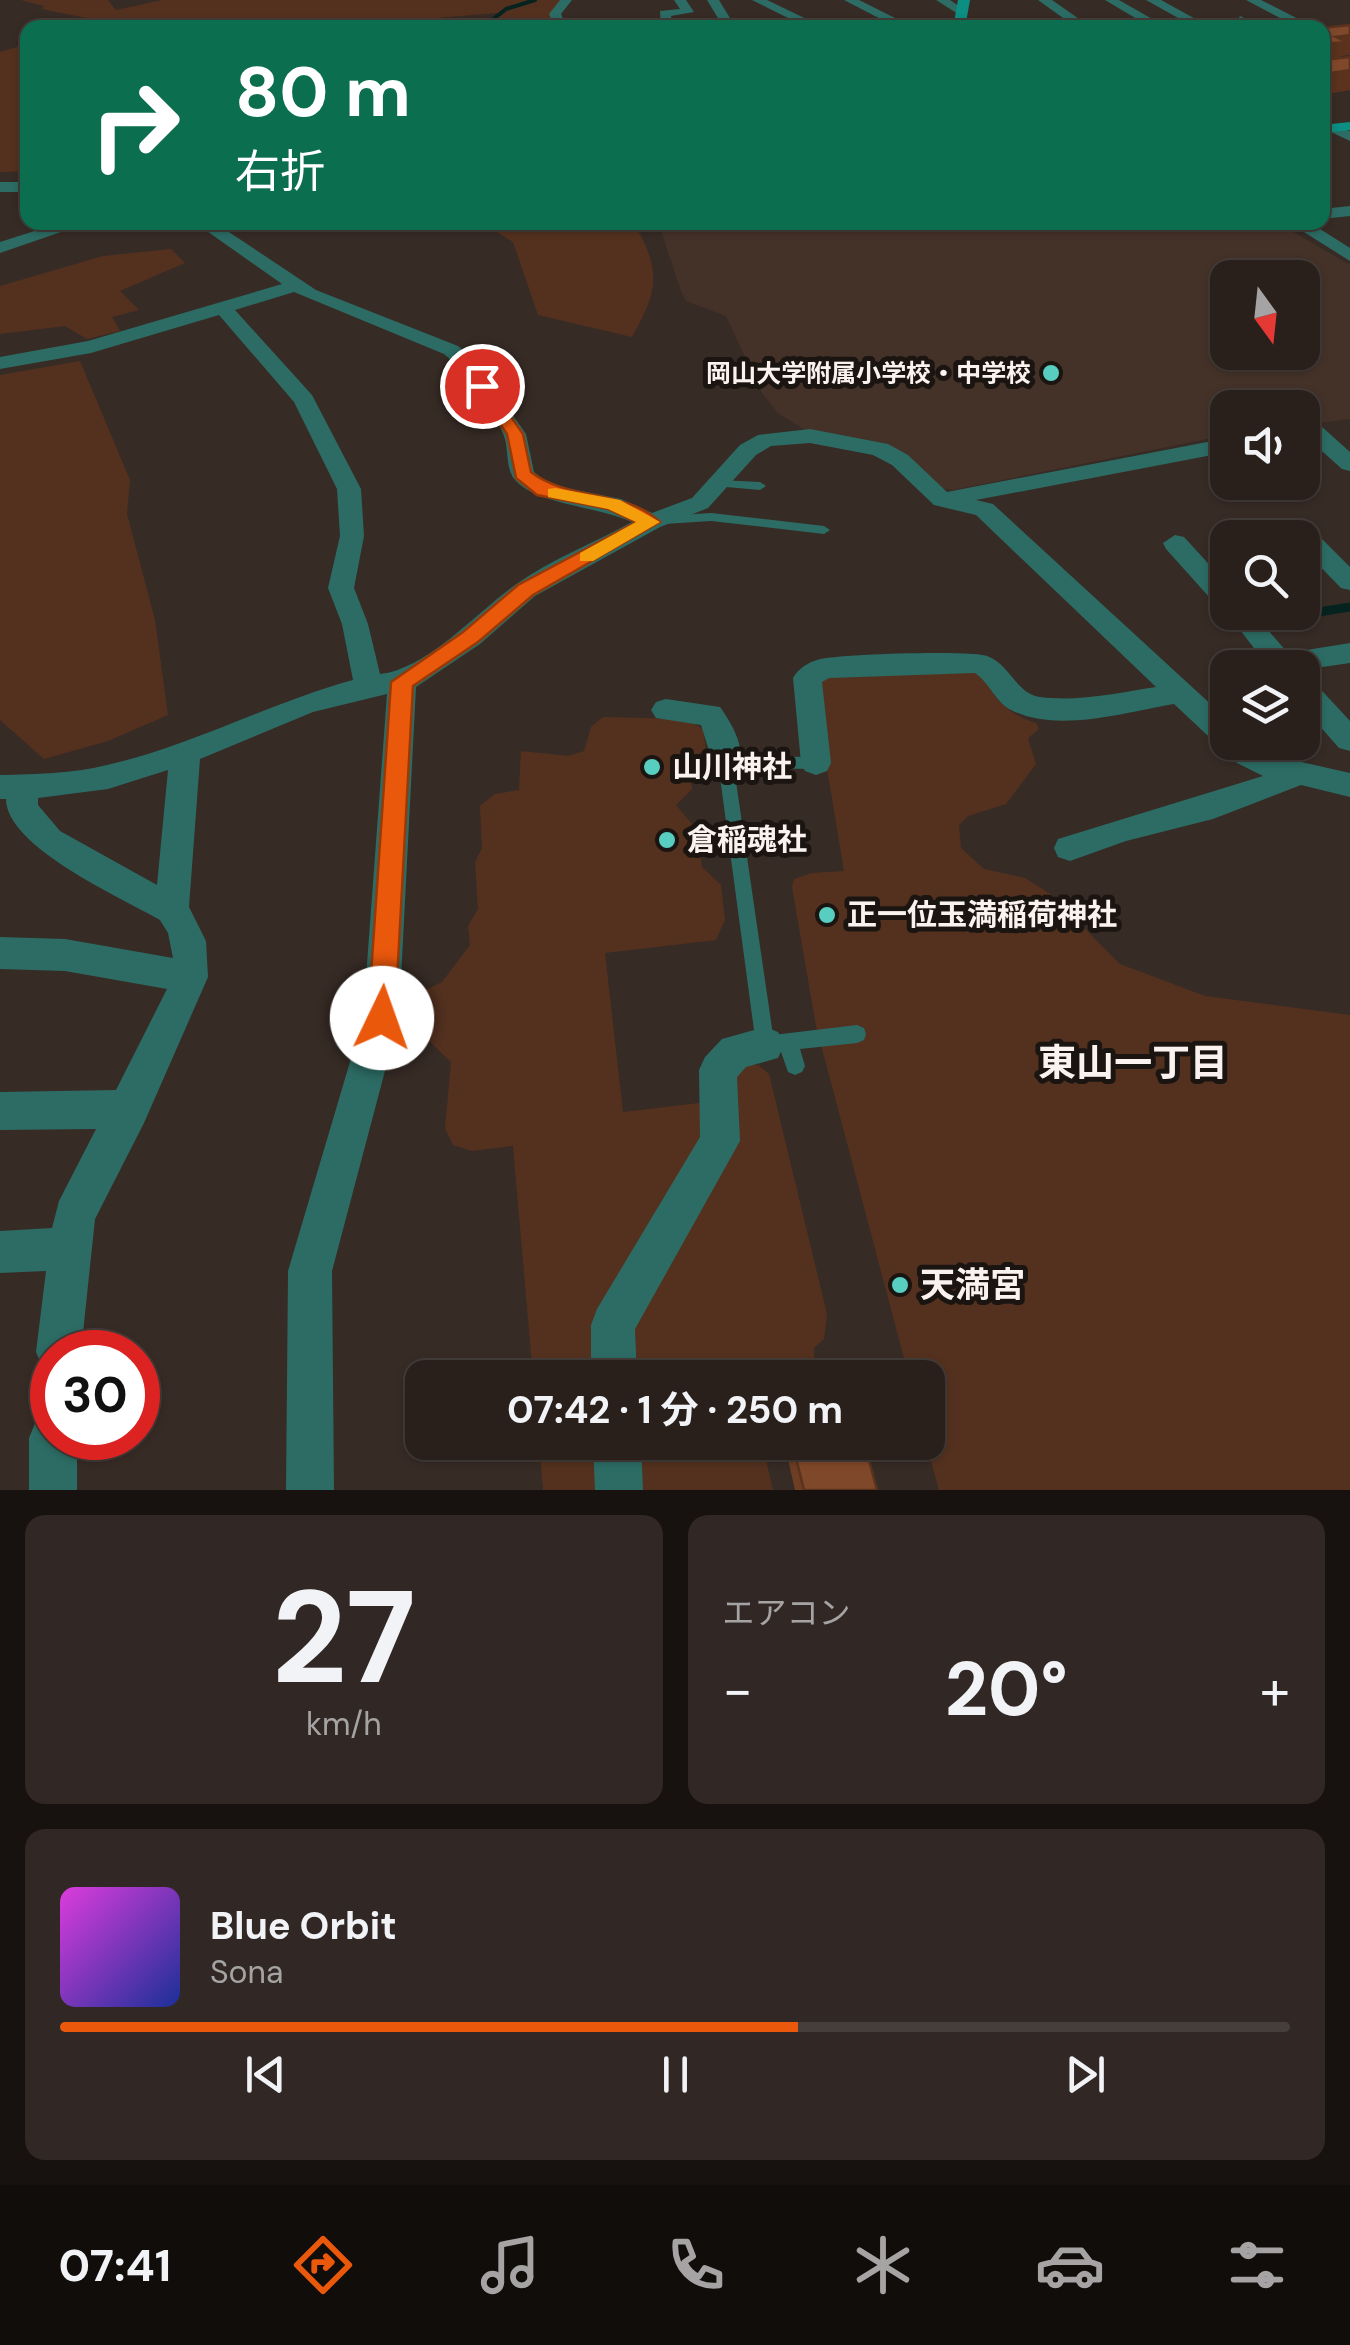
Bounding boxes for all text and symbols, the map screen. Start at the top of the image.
text: 80 m [235,47,411,138]
icon: right [70,60,200,190]
text: 右折 [235,142,325,201]
north arrow [1210,260,1320,370]
map controls [1210,260,1320,760]
pin [440,344,525,429]
place label: 岡山大学附属小学校・中学校 [706,357,1031,390]
icon: arrive [455,359,510,414]
marker: 岡山大学附属小学校・中学校 [1040,362,1062,384]
button: sound [1210,390,1320,500]
button: search [1210,520,1320,630]
button: layers [1210,650,1320,760]
place label: 山川神社 [672,747,792,786]
marker: 山川神社 [641,756,663,778]
place label: 倉稲魂社 [687,820,807,859]
marker: 倉稲魂社 [656,829,678,851]
place label: 正一位玉満稲荷神社 [847,895,1117,934]
marker: 正一位玉満稲荷神社 [816,904,838,926]
position arrow [330,966,434,1070]
district label: 東山一丁目 [1038,1038,1228,1088]
place label: 天満宮 [920,1262,1025,1308]
marker: 天満宮 [889,1274,911,1296]
speed limit sign: 30 [30,1330,160,1460]
text: 07:42 · 1 分 · 250 m [507,1385,843,1435]
text: 27 [272,1553,416,1722]
text: エアコン [723,1592,851,1634]
text: 20° [945,1641,1068,1738]
text: − [723,1654,753,1726]
text: + [1260,1654,1290,1726]
text: km/h [306,1703,382,1745]
text: Blue Orbit [210,1901,397,1951]
text: Sona [210,1951,283,1993]
icon: previous [238,2047,293,2102]
icon: pause [648,2047,703,2102]
icon: next [1058,2047,1113,2102]
icon: directions [288,2230,358,2300]
icon: music [475,2230,545,2300]
icon: phone [661,2230,731,2300]
icon: climate [848,2230,918,2300]
icon: car [1035,2230,1105,2300]
icon: filters [1222,2230,1292,2300]
text: 07:41 [58,2236,171,2295]

